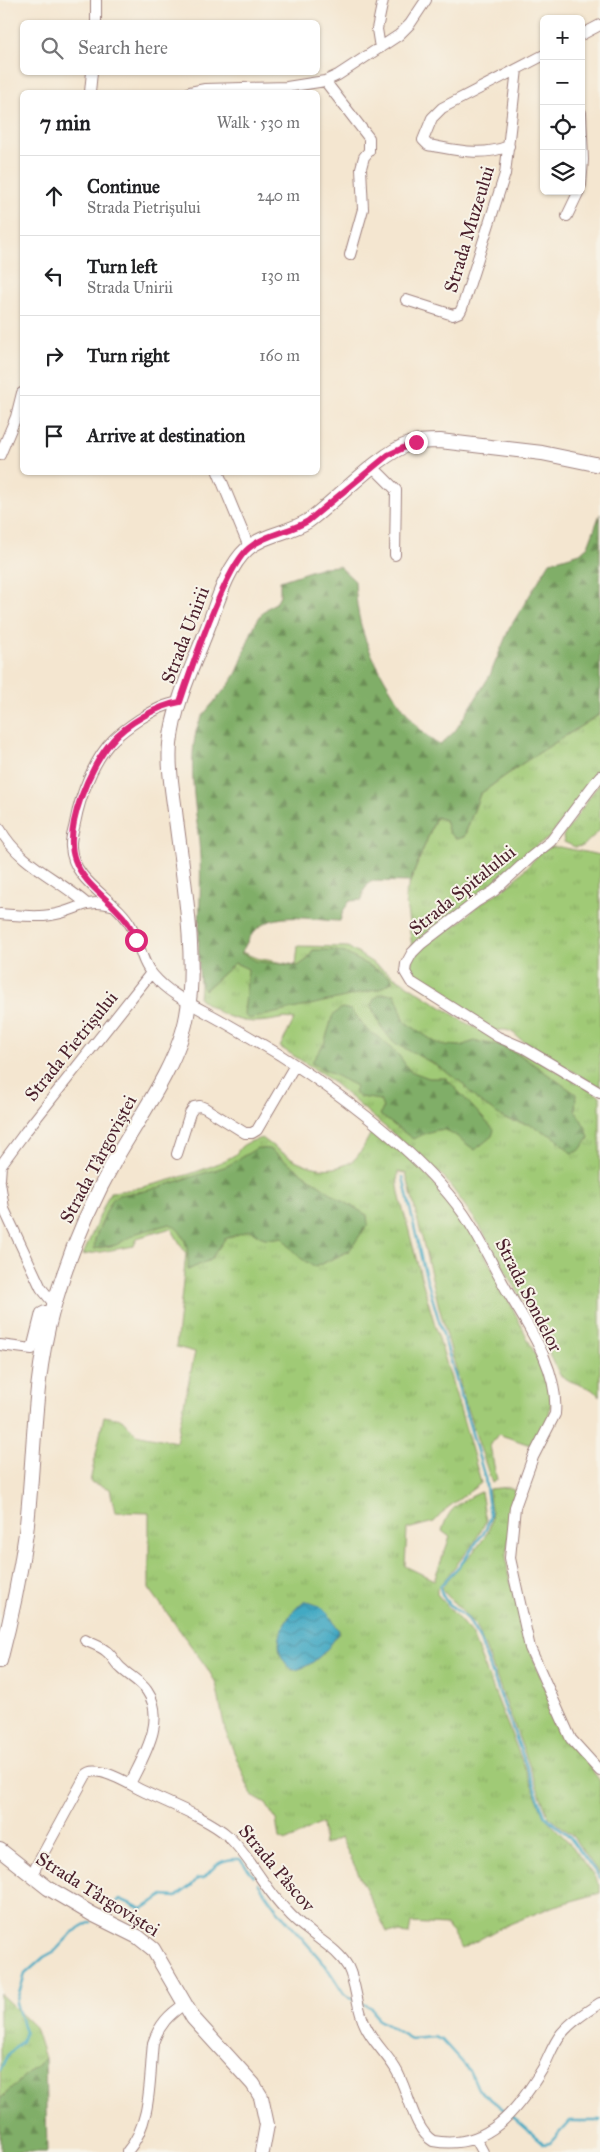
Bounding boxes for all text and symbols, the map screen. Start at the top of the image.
map controls [540,15,585,195]
button: + [540,15,585,60]
search box [20,20,320,75]
icon: search [38,34,66,62]
text: Search here [78,36,168,59]
button: − [540,60,585,105]
button: locate [540,105,585,150]
text: 7 min [40,110,91,136]
text: Walk · 530 m [217,113,300,132]
button: layers [540,150,585,195]
street label: Strada Muzeului [439,163,499,295]
text: Continue [87,175,160,198]
icon: ahead [40,182,68,210]
text: 240 m [257,186,300,205]
text: Strada Pietrișului [87,198,201,217]
text: Turn left [87,255,157,278]
icon: left [40,262,68,290]
text: 130 m [261,266,300,285]
text: Strada Unirii [87,278,173,297]
icon: right [40,342,68,370]
text: Turn right [87,344,170,367]
text: 160 m [259,346,300,365]
icon: arrive [40,422,68,450]
text: Arrive at destination [87,424,245,447]
route end [405,431,428,454]
street label: Strada Unirii [156,583,214,687]
street label: Strada Spitalului [404,840,520,940]
route start [125,929,148,952]
street label: Strada Pietrișului [20,986,122,1106]
street label: Strada Târgoviștei [55,1091,142,1227]
street label: Strada Sondelor [490,1234,568,1357]
street label: Strada Pâscov [234,1820,321,1917]
street label: Strada Târgoviștei [31,1847,164,1942]

